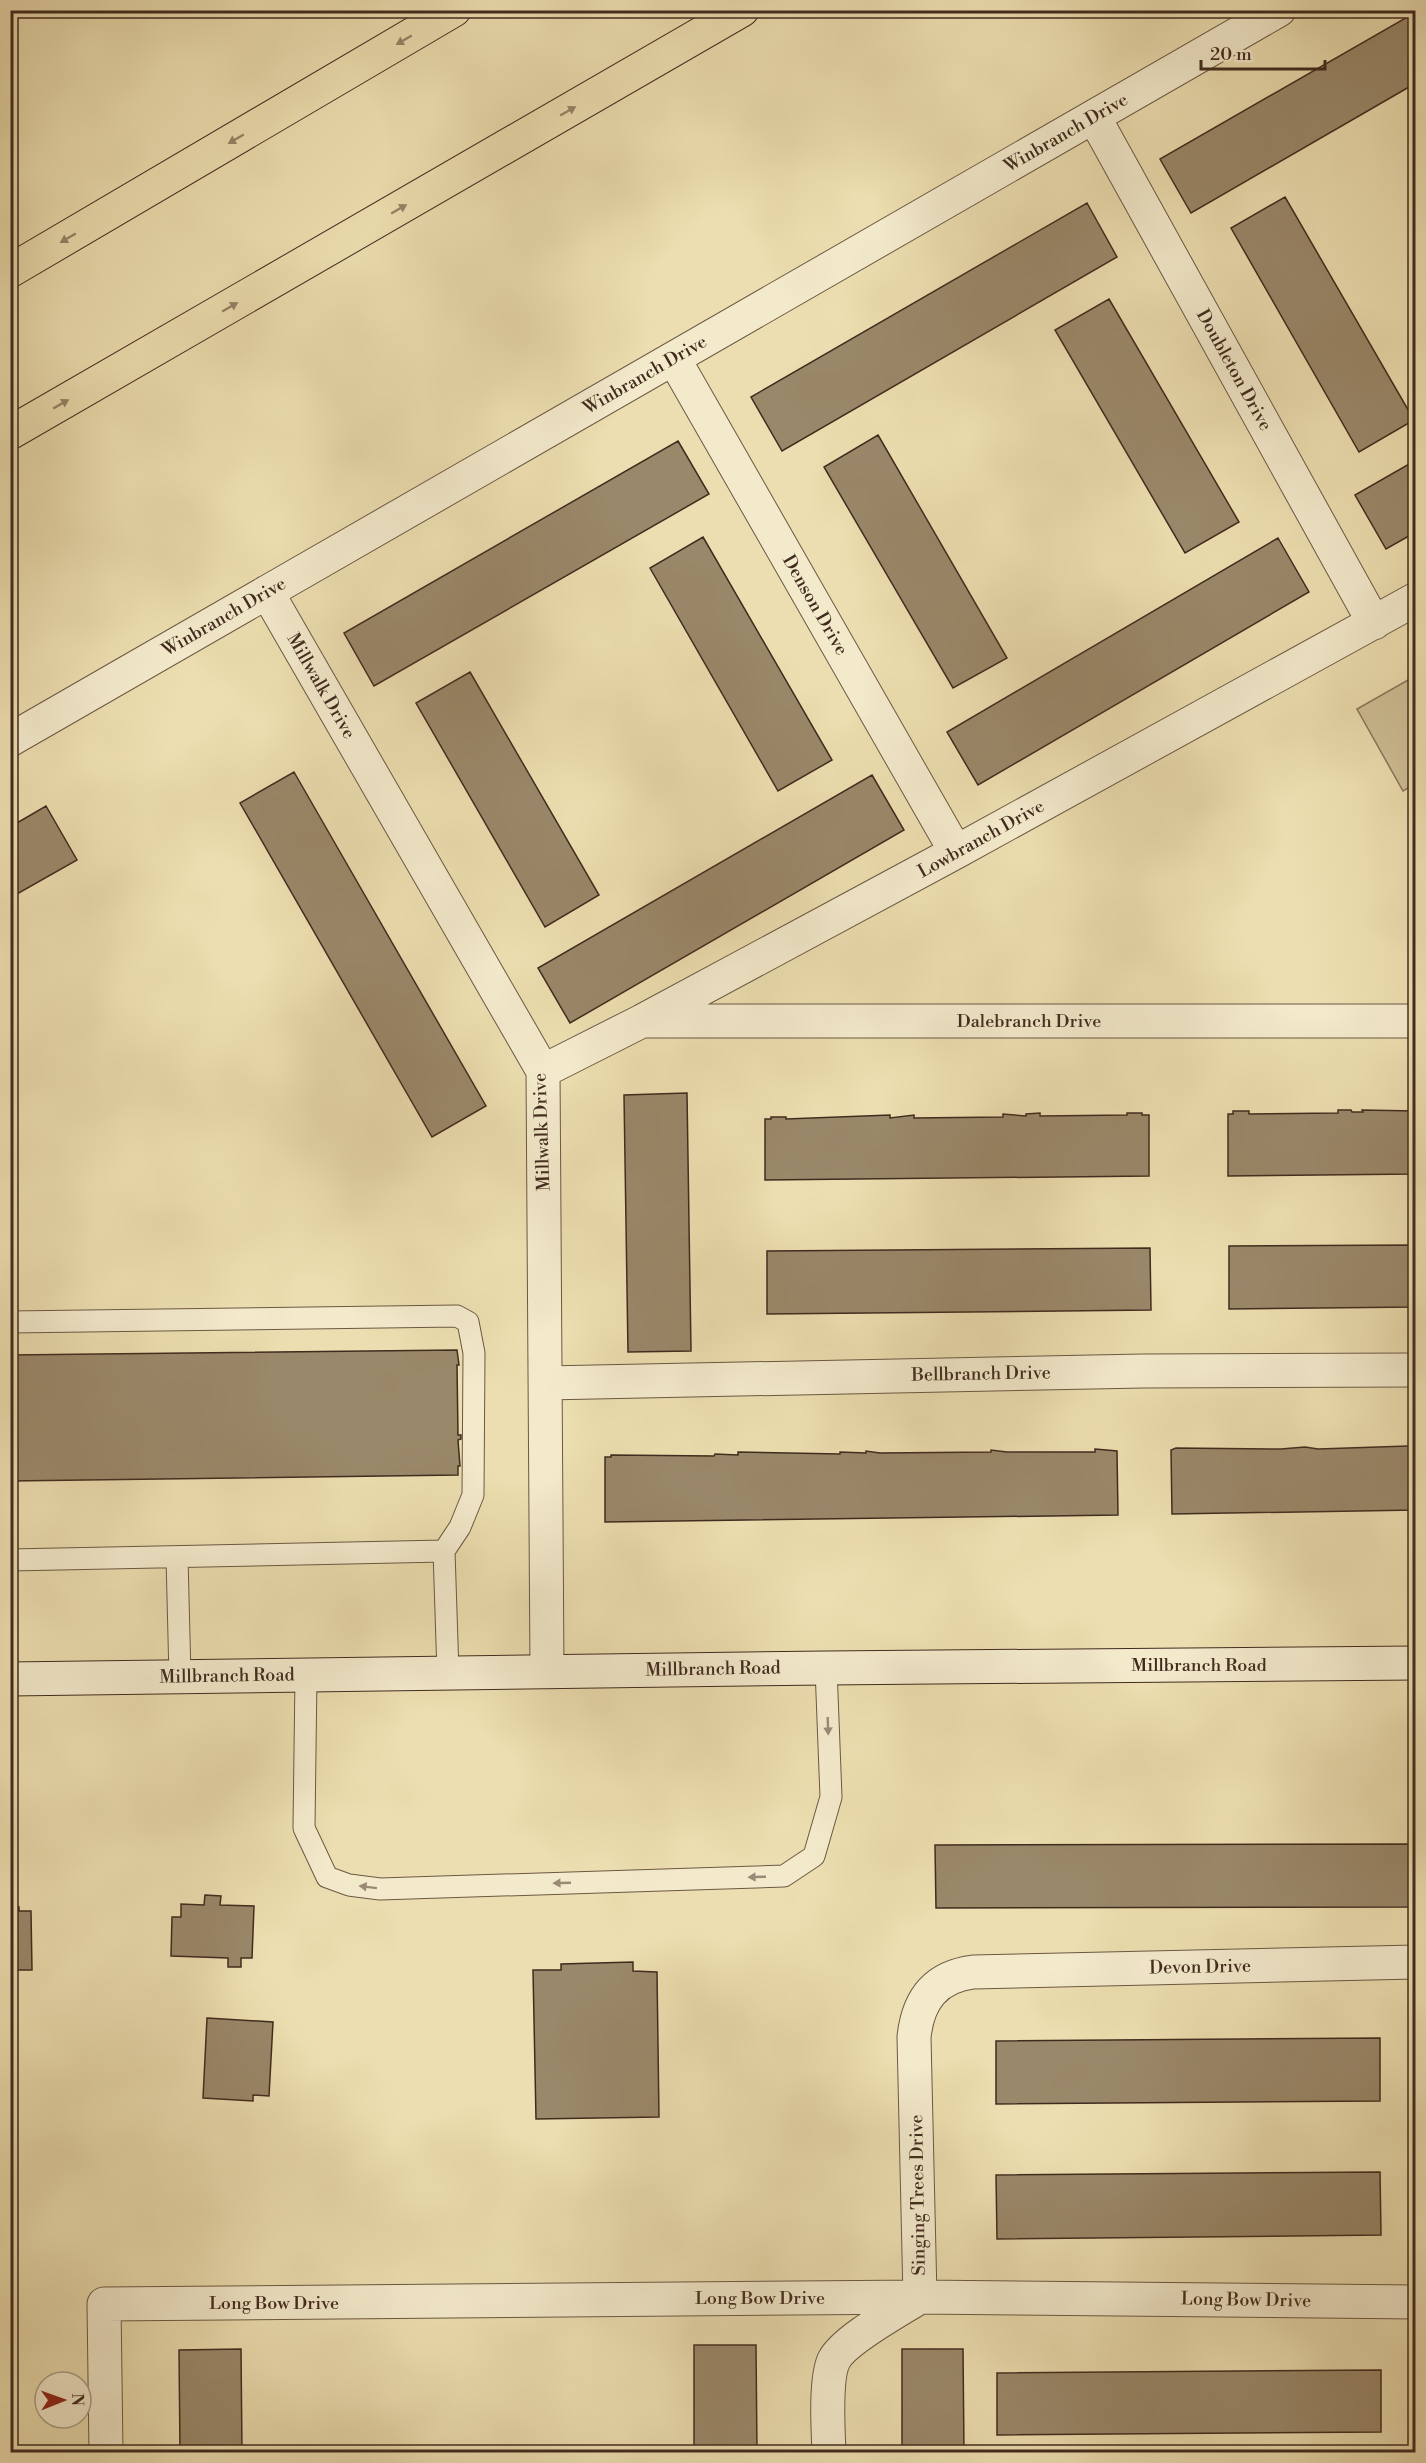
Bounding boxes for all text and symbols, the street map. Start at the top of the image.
scale bar [1201,33,1326,71]
one-way arrow [395,35,412,45]
text: 20 m [1210,43,1252,66]
street label: Winbranch Drive [999,88,1132,178]
one-way arrow [559,106,576,116]
one-way arrow [227,134,244,144]
one-way arrow [391,204,408,214]
one-way arrow [60,232,76,243]
one-way arrow [222,301,238,312]
street label: Doubleton Drive [1191,305,1277,435]
street label: Winbranch Drive [578,330,711,420]
one-way arrow [53,399,70,409]
street label: Denson Drive [777,551,853,659]
street label: Winbranch Drive [157,572,290,662]
street label: Millwalk Drive [281,629,361,743]
street label: Lowbranch Drive [914,795,1048,883]
street label: Dalebranch Drive [957,1010,1101,1033]
street label: Millwalk Drive [528,1072,556,1192]
street label: Bellbranch Drive [910,1361,1051,1387]
street label: Millbranch Road [1131,1654,1267,1677]
street label: Millbranch Road [645,1656,782,1682]
street label: Millbranch Road [159,1663,296,1689]
one-way arrow [823,1717,832,1736]
one-way arrow [748,1872,767,1882]
one-way arrow [553,1878,572,1888]
one-way arrow [358,1882,377,1892]
street label: Devon Drive [1149,1955,1251,1979]
street label: Singing Trees Drive [905,2114,931,2276]
street label: Long Bow Drive [695,2287,825,2310]
street label: Long Bow Drive [1181,2287,1311,2313]
street label: Long Bow Drive [209,2292,339,2315]
north arrow [33,2370,93,2430]
text: N [67,2393,87,2407]

